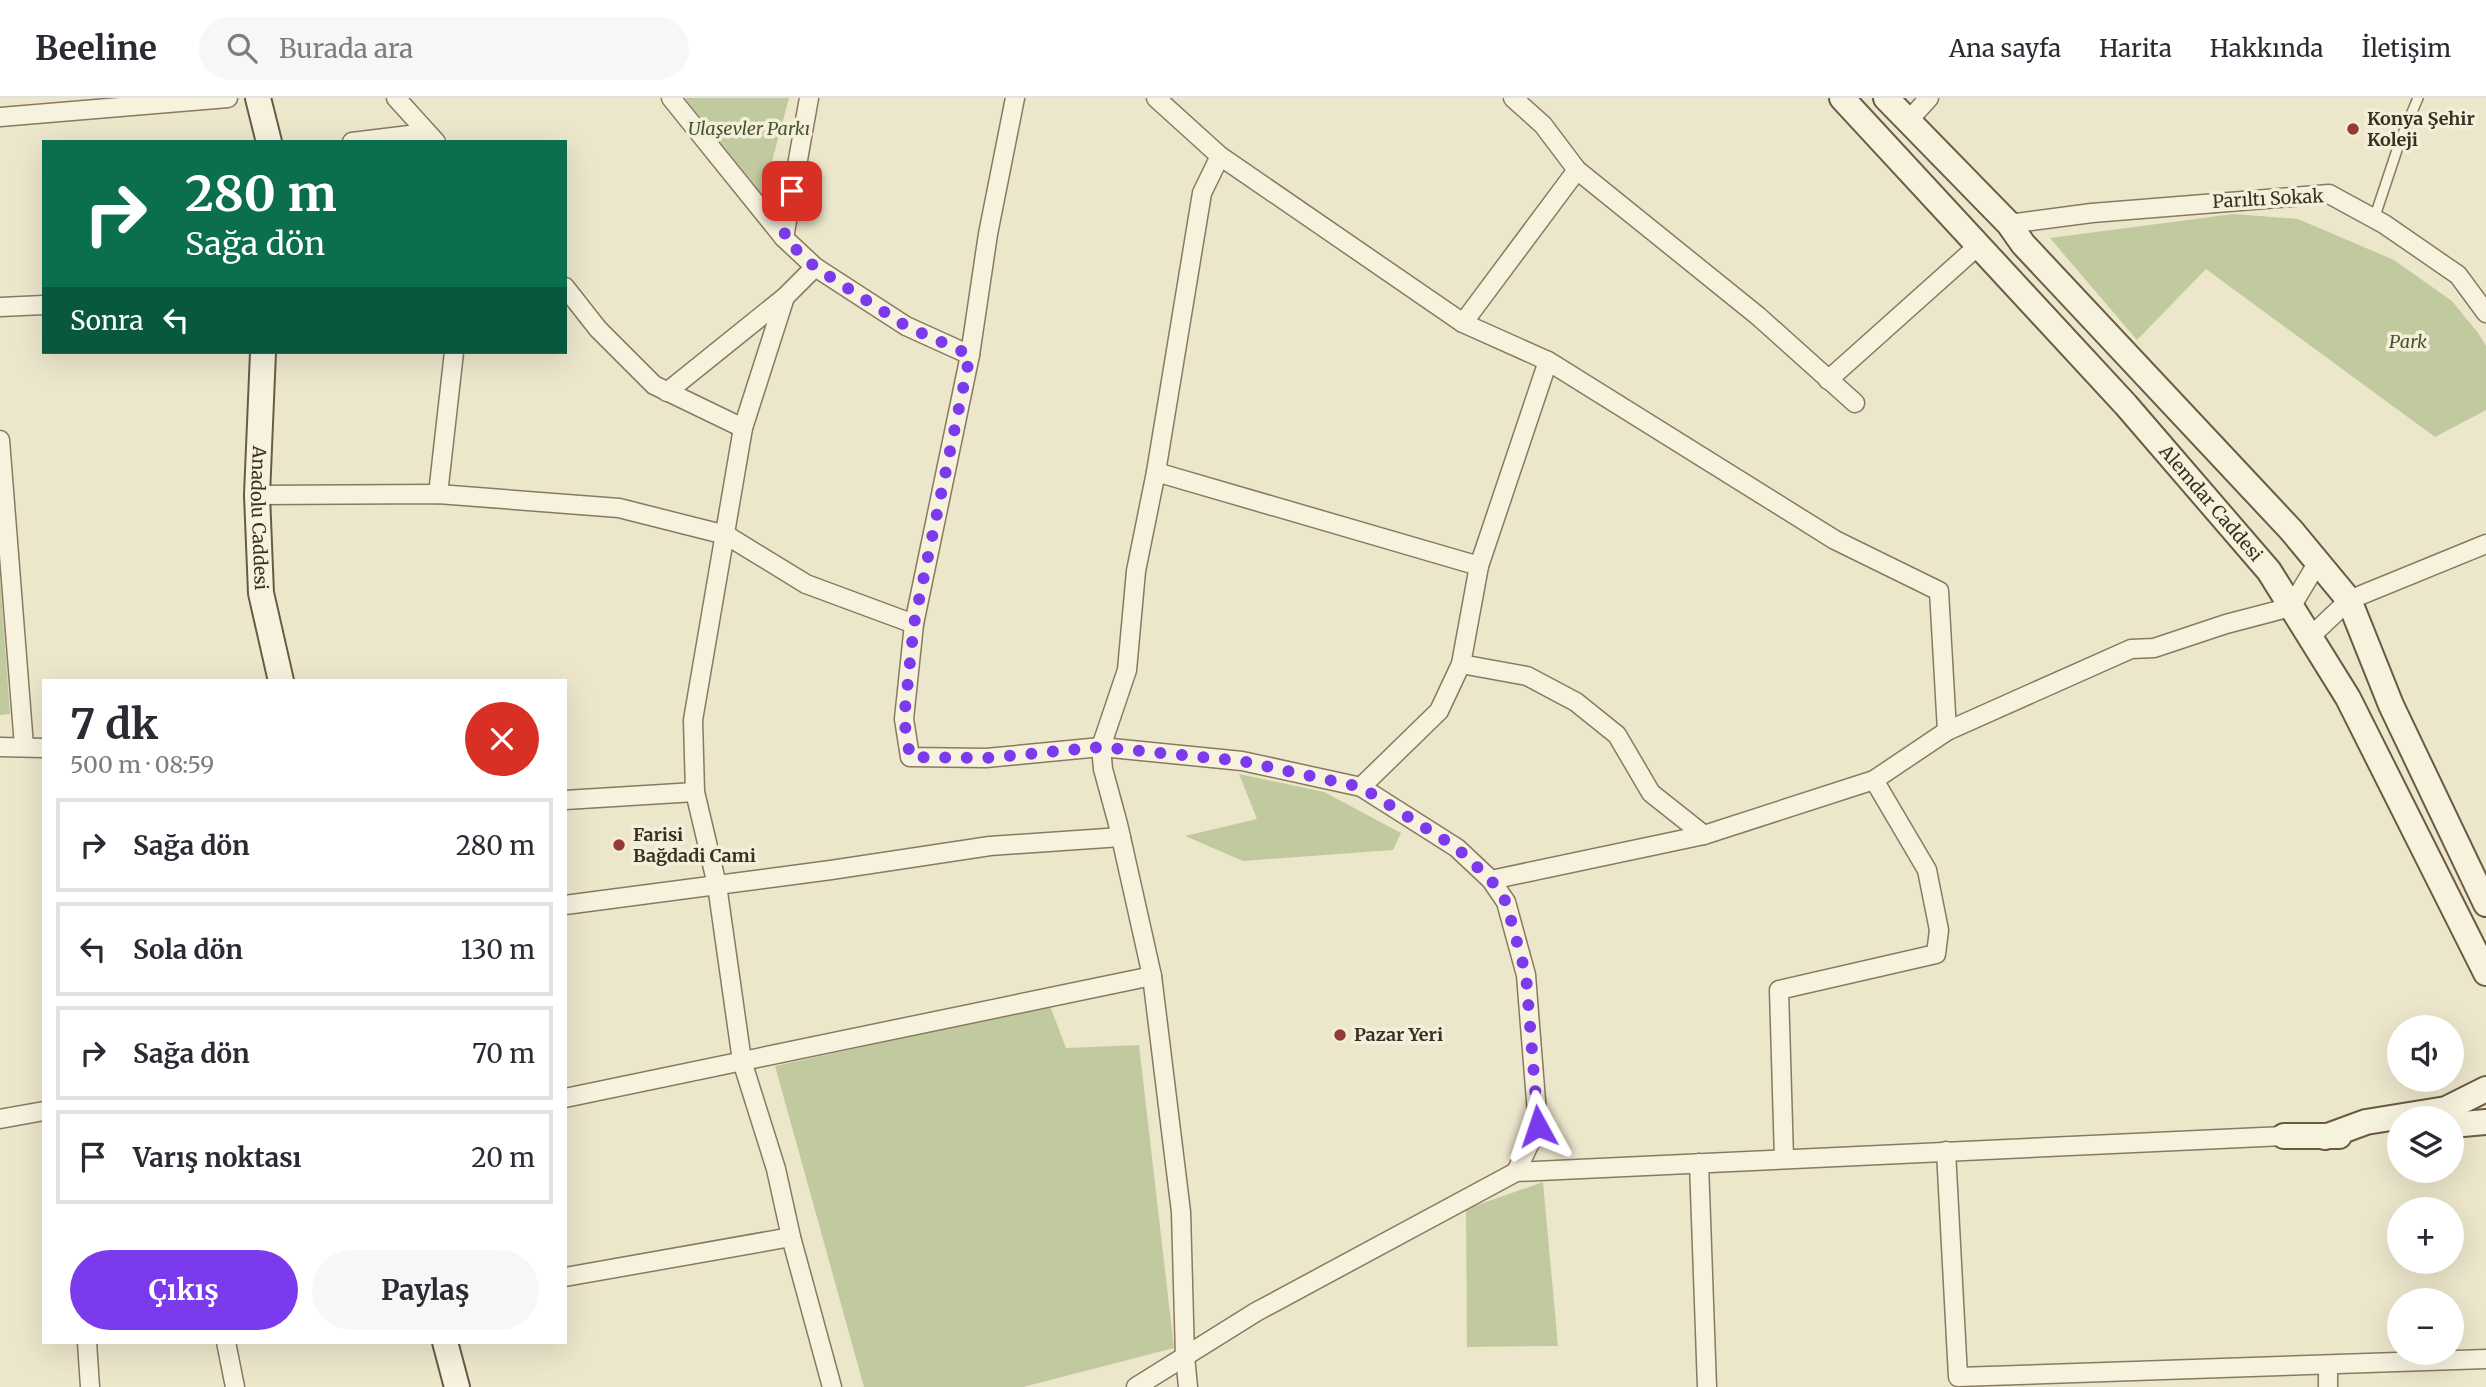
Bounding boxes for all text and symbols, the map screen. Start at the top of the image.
search box [199,17,689,80]
text: Beeline [35,28,157,69]
icon: search [223,29,261,67]
text: Burada ara [279,32,413,65]
text: Ana sayfa [1949,33,2061,64]
text: Harita [2099,33,2172,64]
text: Hakkında [2210,33,2323,64]
text: İletişim [2361,33,2451,64]
place label: Konya Şehir Koleji [2367,107,2475,151]
park label: Ulaşevler Parkı [688,117,810,140]
marker: Konya Şehir Koleji [2345,121,2361,137]
pin [762,161,822,221]
text: 280 m [185,163,337,224]
icon: right [70,168,161,259]
icon: arrive [773,172,811,210]
street label: Parıltı Sokak [2212,184,2325,213]
text: Sağa dön [185,224,325,264]
icon: left [157,301,195,339]
text: Sonra [70,304,143,337]
park label: Park [2389,330,2427,353]
street label: Alemdar Caddesi [2154,439,2268,566]
street label: Anadolu Caddesi [246,444,273,591]
text: 7 dk [70,698,158,750]
button: close [465,702,539,776]
text: 500 m · 08:59 [70,750,214,779]
place label: Farisi Bağdadi Cami [633,823,756,867]
icon: right [74,826,112,864]
text: Sağa dön [133,829,250,862]
text: 280 m [456,829,535,862]
marker: Farisi Bağdadi Cami [611,837,627,853]
icon: left [74,930,112,968]
text: Sola dön [133,933,243,966]
text: 130 m [461,933,535,966]
map controls [2387,1015,2464,1365]
button: sound [2387,1015,2464,1092]
place label: Pazar Yeri [1354,1023,1443,1046]
marker: Pazar Yeri [1332,1027,1348,1043]
icon: right [74,1034,112,1072]
text: Sağa dön [133,1037,250,1070]
text: 70 m [472,1037,535,1070]
position arrow [1501,1089,1575,1163]
button: layers [2387,1106,2464,1183]
icon: arrive [74,1138,112,1176]
text: Varış noktası [133,1141,301,1174]
text: 20 m [471,1141,535,1174]
button: + [2387,1197,2464,1274]
button: Çıkış [70,1250,298,1330]
button: Paylaş [312,1250,539,1330]
button: − [2387,1288,2464,1365]

